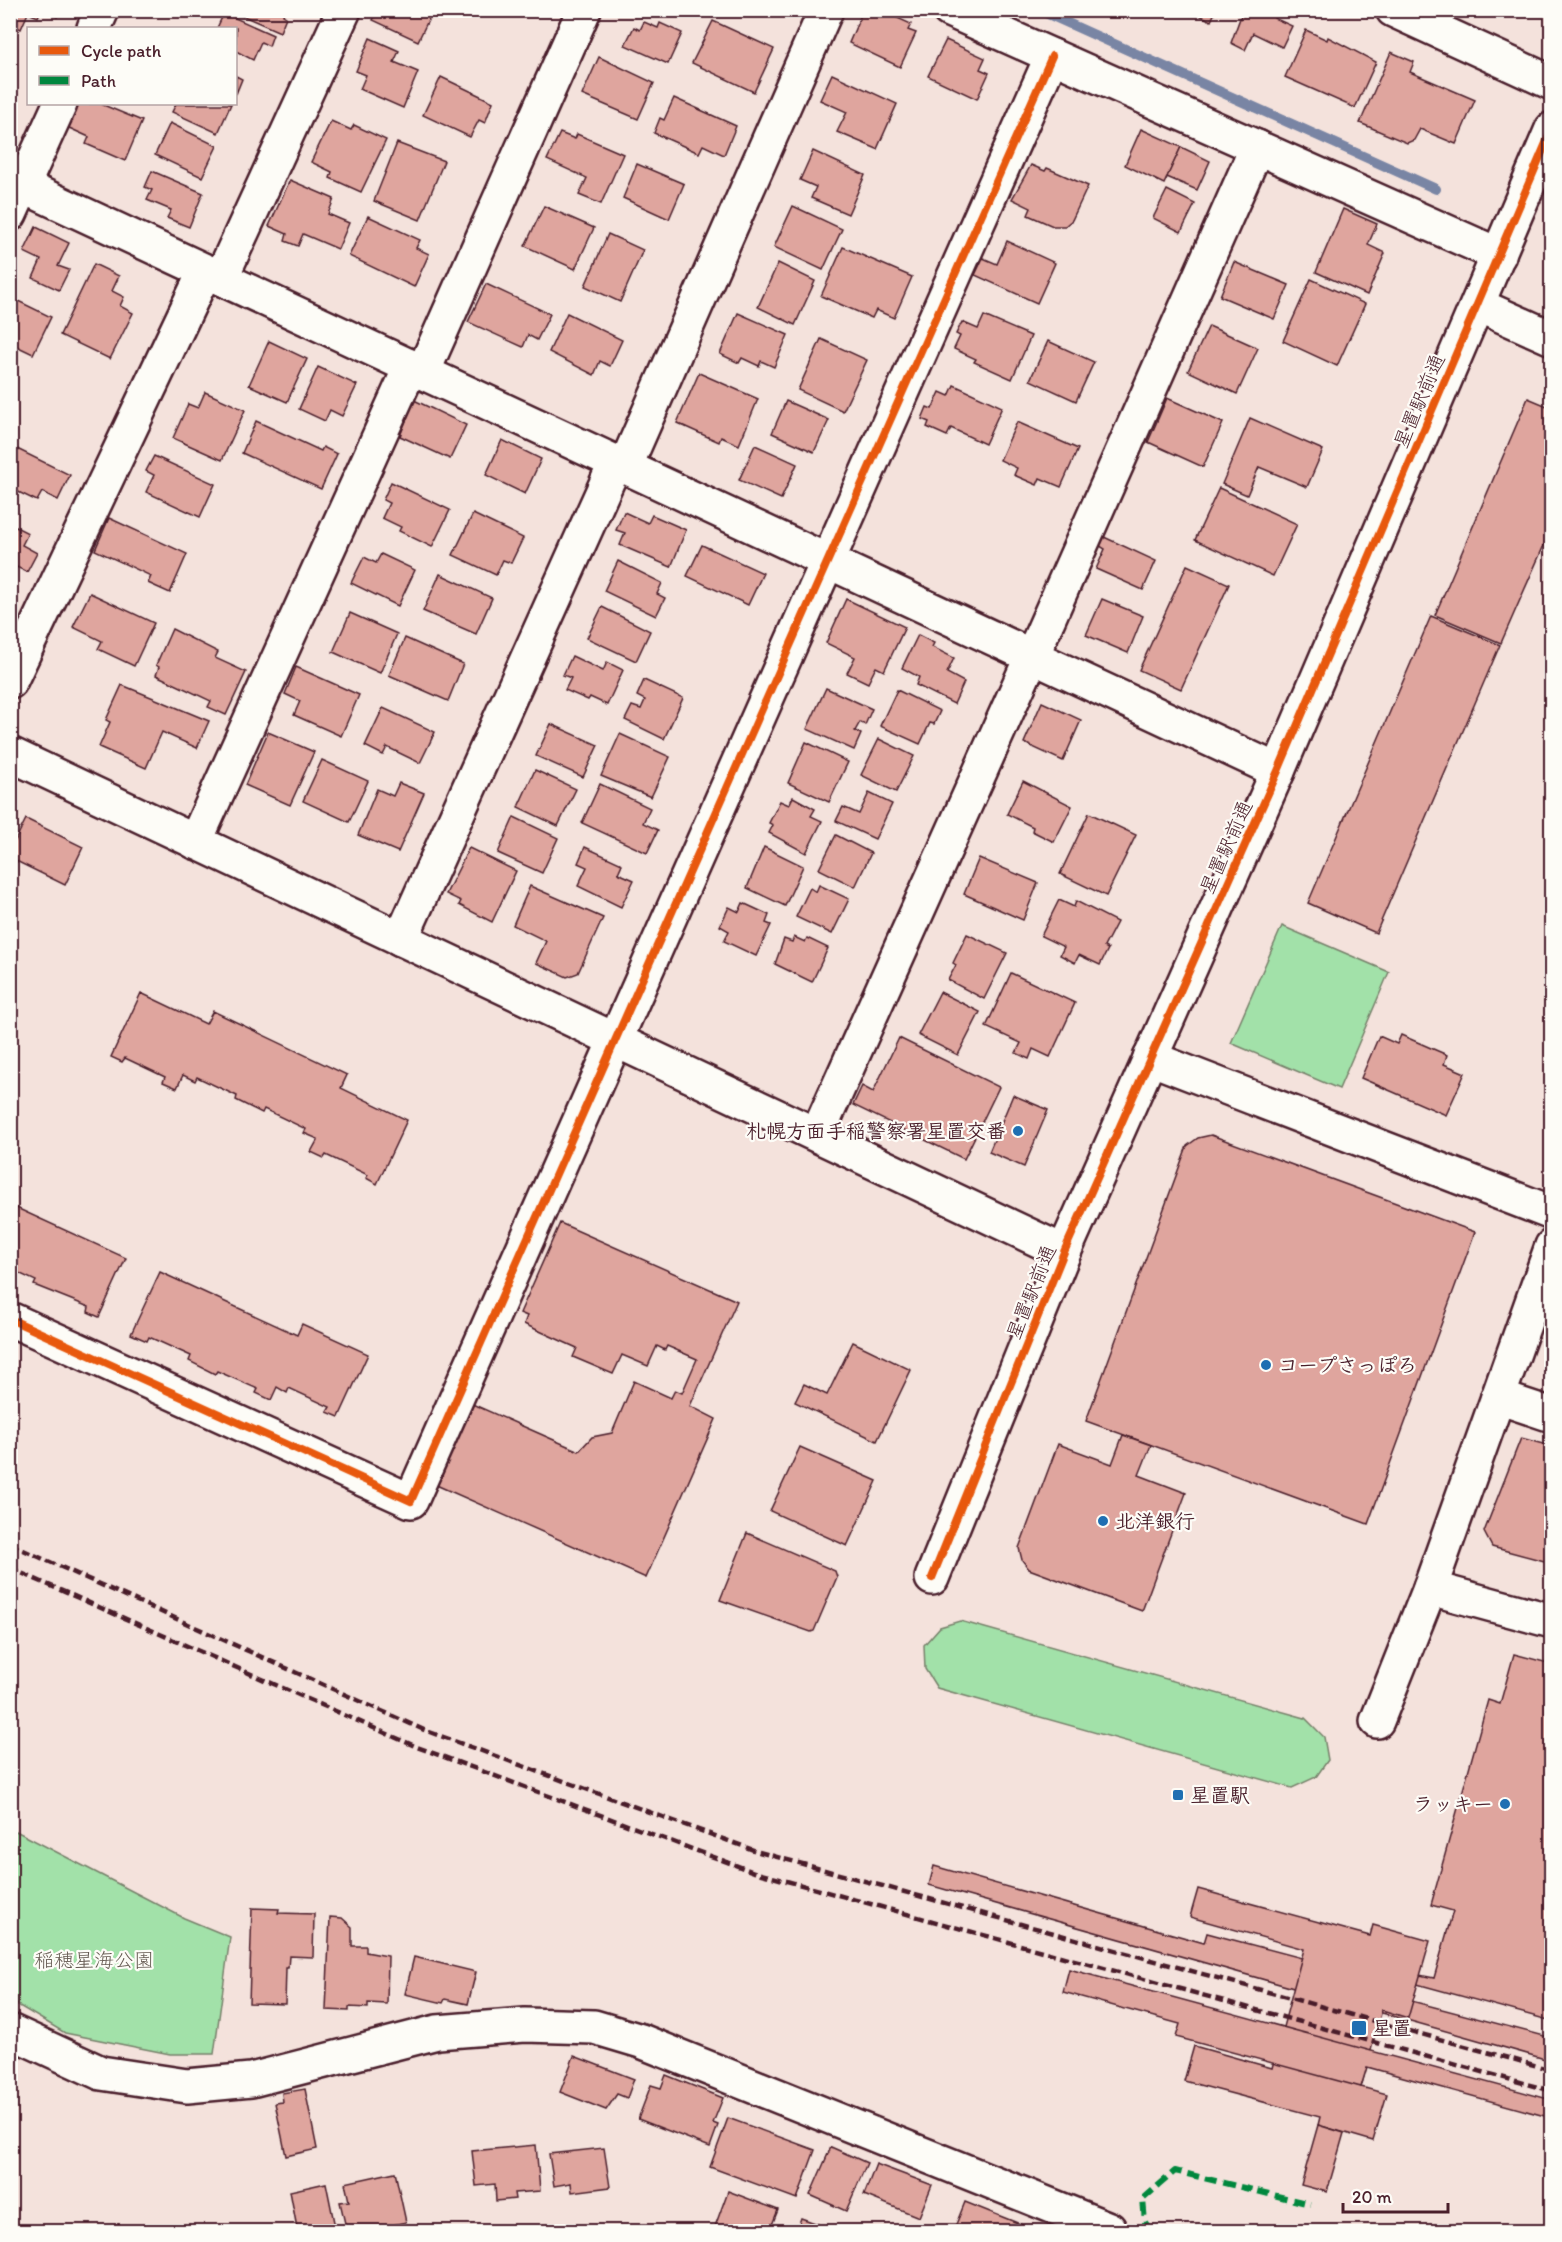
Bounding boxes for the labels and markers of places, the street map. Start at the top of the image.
place label: 札幌方面手稲警察署星置交番 [746,1119,1006,1143]
marker: 札幌方面手稲警察署星置交番 [1011,1124,1025,1138]
place label: コープさっぽろ [1278,1353,1417,1377]
marker: コープさっぽろ [1259,1358,1273,1372]
place label: 北洋銀行 [1115,1509,1195,1533]
marker: 北洋銀行 [1096,1514,1110,1528]
place label: 星置駅 [1190,1783,1250,1807]
marker: 星置駅 [1171,1788,1185,1802]
place label: ラッキー [1413,1792,1493,1816]
marker: ラッキー [1498,1797,1512,1811]
place label: 星置 [1372,2016,1412,2040]
marker: 星置 [1350,2019,1368,2037]

